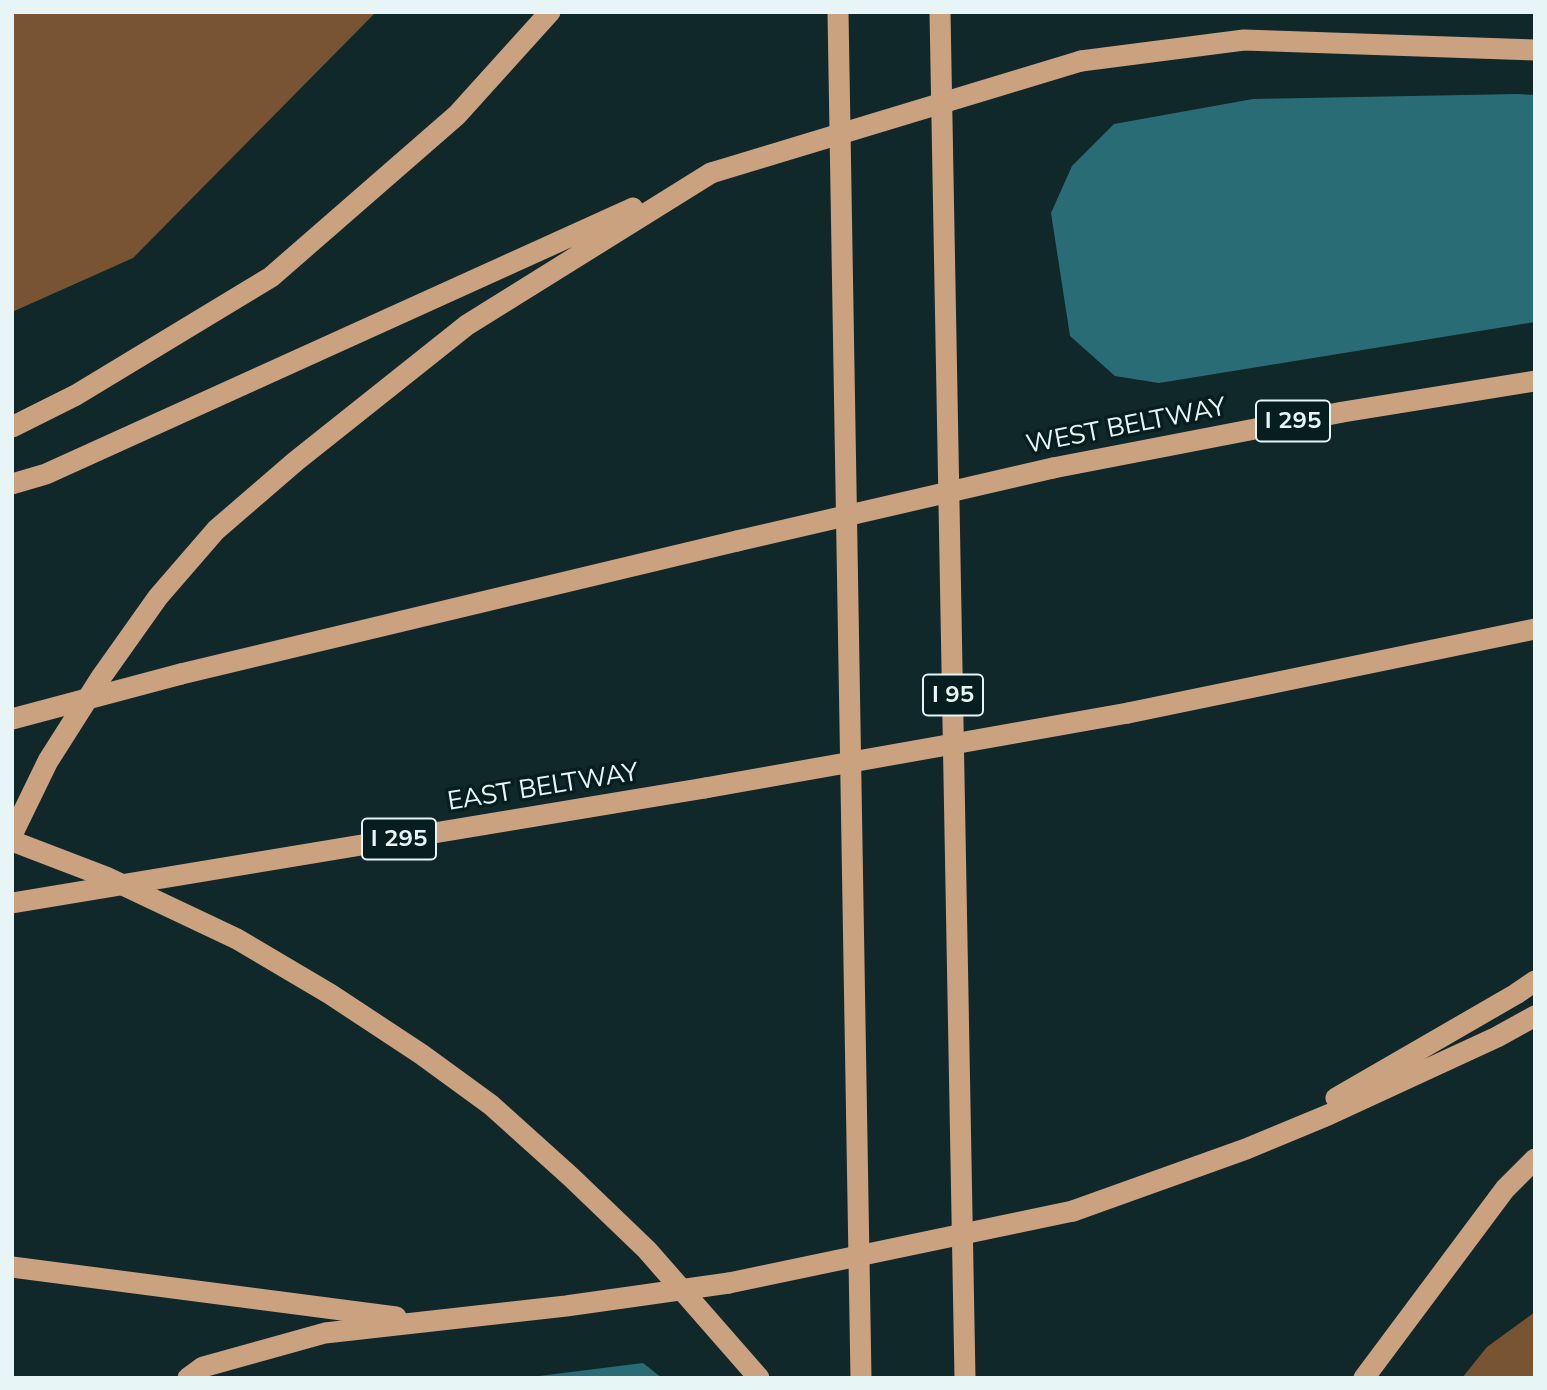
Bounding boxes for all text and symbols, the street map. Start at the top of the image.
street label: WEST BELTWAY [1023,391,1229,461]
road number: I 295 [1256,400,1330,442]
road number: I 95 [923,674,983,716]
street label: EAST BELTWAY [445,757,641,817]
road number: I 295 [362,818,436,860]

